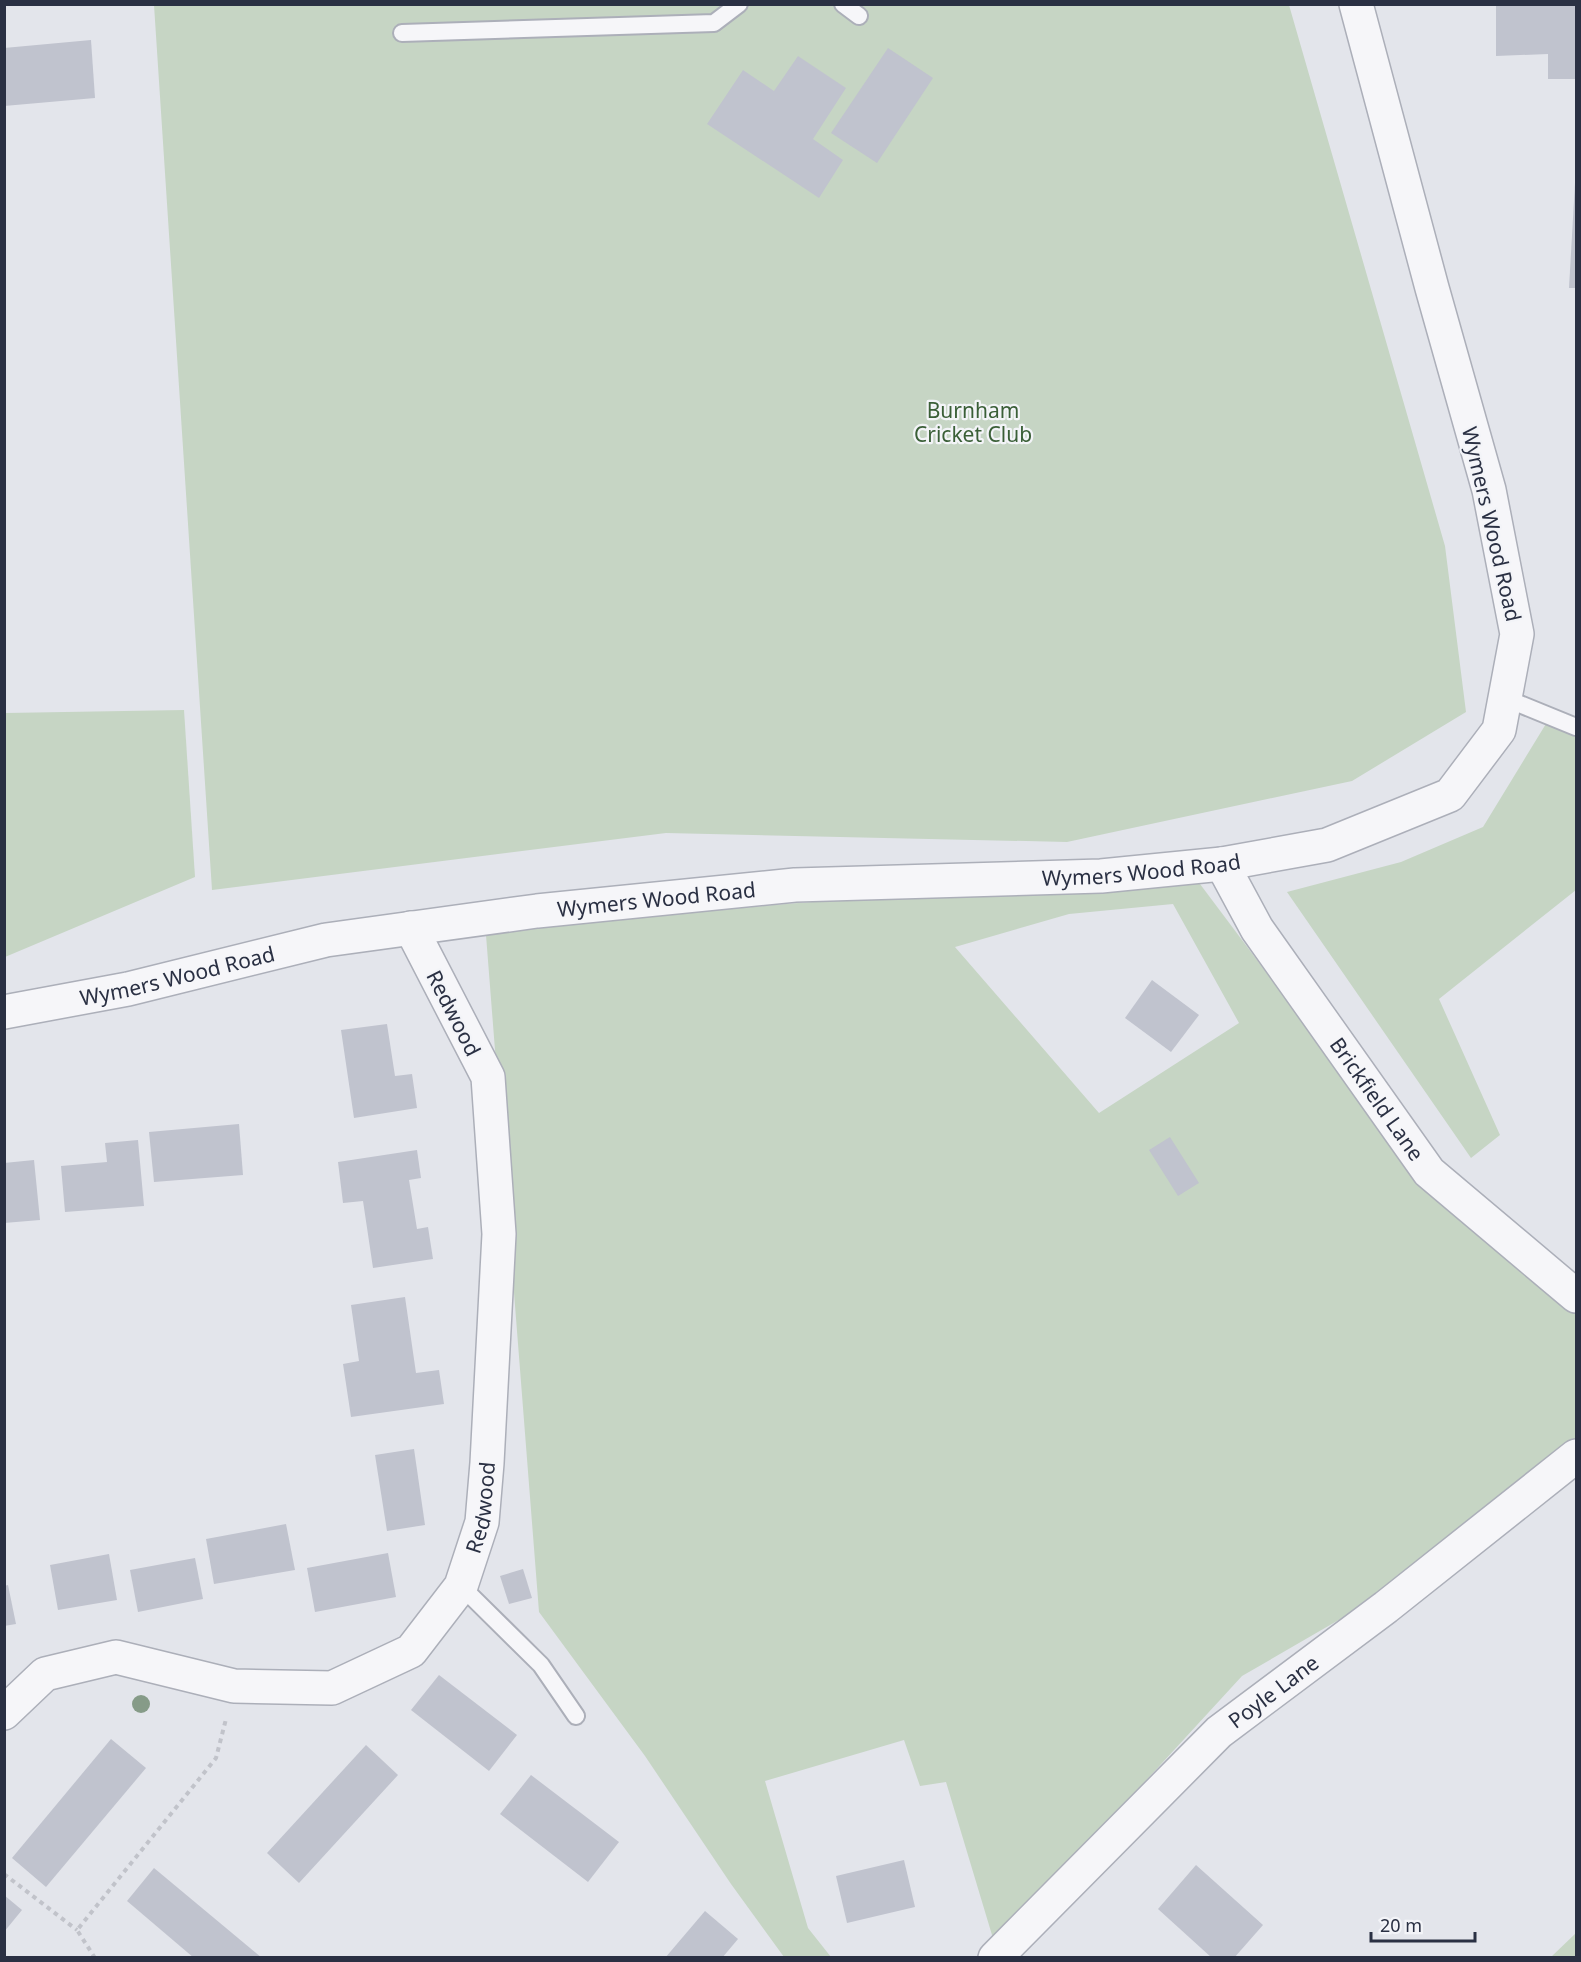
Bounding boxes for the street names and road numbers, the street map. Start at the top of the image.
street label: Wymers Wood Road [1456,424,1528,624]
street label: Wymers Wood Road [1041,847,1243,892]
street label: Wymers Wood Road [556,875,757,923]
street label: Wymers Wood Road [77,939,278,1012]
street label: Redwood [420,965,488,1061]
street label: Brickfield Lane [1324,1032,1431,1166]
street label: Redwood [459,1460,501,1557]
street label: Poyle Lane [1222,1648,1324,1734]

